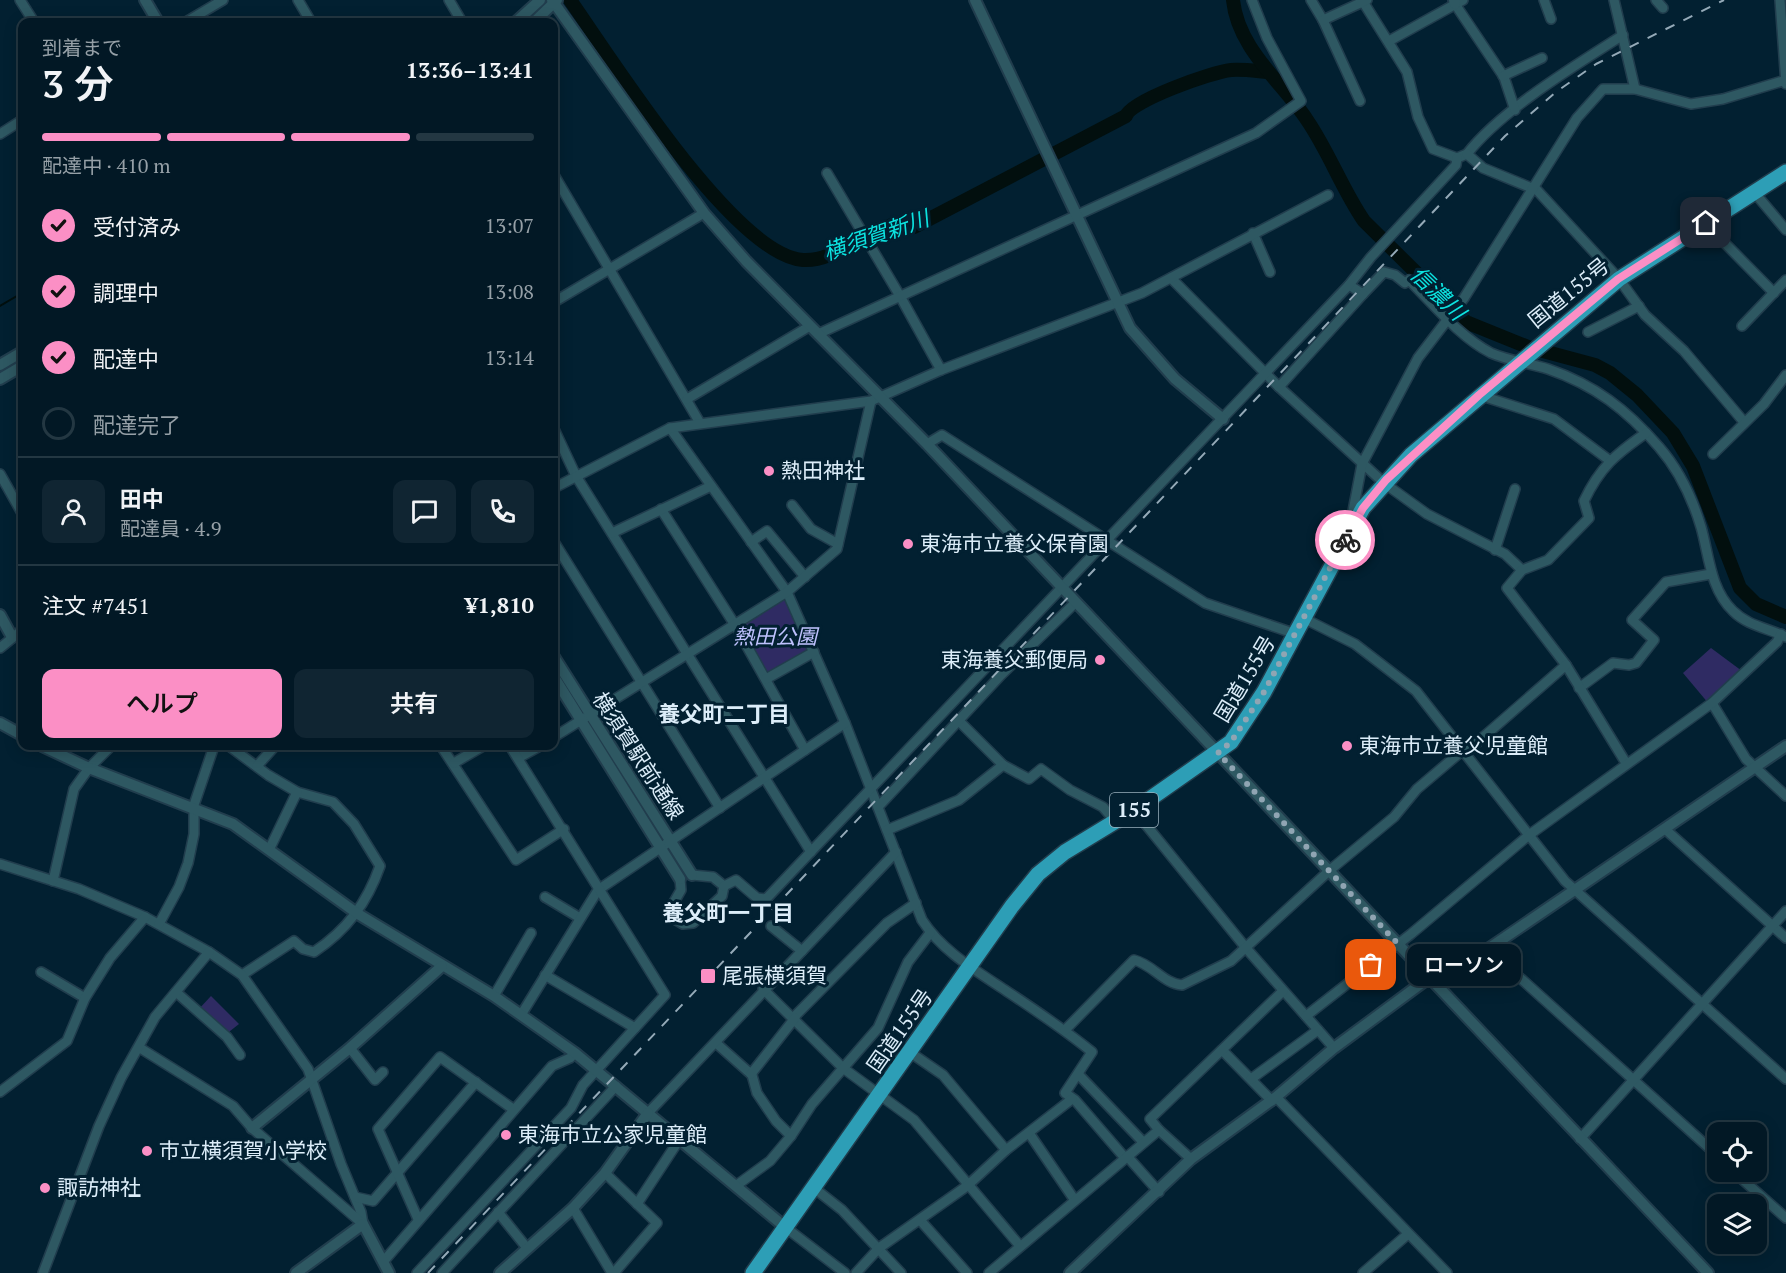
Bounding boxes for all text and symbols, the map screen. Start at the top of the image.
text: 到着まで [42,34,122,61]
text: 13:36–13:41 [406,55,534,84]
text: 3 分 [42,57,114,109]
text: 配達中 · 410 m [42,152,171,179]
pin [1680,197,1731,248]
water label: 横須賀新川 [819,202,934,266]
icon: home [1689,206,1722,239]
icon: check [42,209,75,242]
text: 受付済み [93,212,181,241]
text: 13:07 [485,212,534,239]
street label: 国道155号 [1522,251,1615,333]
water label: 信濃川 [1405,259,1474,327]
icon: check [42,275,75,308]
text: 調理中 [93,278,159,307]
text: 13:08 [485,278,534,305]
icon: check [42,341,75,374]
text: 配達中 [93,344,159,373]
text: 13:14 [485,344,534,371]
text: 配達完了 [93,410,181,439]
place label: 熱田神社 [781,456,865,484]
marker: 熱田神社 [762,464,776,478]
button: person [42,480,105,543]
button: chat [393,480,456,543]
button: phone [471,480,534,543]
text: 田中 [120,484,164,513]
courier [1315,510,1375,570]
text: 配達員 · 4.9 [120,515,221,542]
icon: bike [1329,524,1362,557]
place label: 東海市立養父保育園 [920,529,1109,557]
marker: 東海市立養父保育園 [901,537,915,551]
text: ¥1,810 [465,590,534,619]
text: 注文 #7451 [42,591,150,620]
park label: 熱田公園 [733,622,820,650]
street label: 国道155号 [1207,630,1281,727]
place label: 東海養父郵便局 [941,645,1088,673]
marker: 東海養父郵便局 [1093,653,1107,667]
button: ヘルプ [42,669,282,738]
button: 共有 [294,669,534,738]
street label: 横須賀駅前通線 [587,686,691,825]
district label: 養父町二丁目 [658,699,790,728]
place label: 東海市立養父児童館 [1359,731,1548,759]
marker: 東海市立養父児童館 [1340,739,1354,753]
road number: 155 [1110,793,1158,827]
district label: 養父町一丁目 [662,898,794,927]
pin [1345,939,1396,990]
callout: ローソン [1407,944,1521,986]
icon: bag [1354,948,1387,981]
text: ローソン [1424,951,1504,978]
place label: 尾張横須賀 [722,961,827,989]
marker: 尾張横須賀 [699,967,717,985]
street label: 国道155号 [860,983,938,1078]
place label: 東海市立公家児童館 [518,1120,707,1148]
map controls [1707,1122,1767,1254]
button: locate [1707,1122,1767,1182]
marker: 東海市立公家児童館 [499,1128,513,1142]
place label: 市立横須賀小学校 [159,1136,327,1164]
marker: 市立横須賀小学校 [140,1144,154,1158]
place label: 諏訪神社 [57,1173,141,1201]
marker: 諏訪神社 [38,1181,52,1195]
button: layers [1707,1194,1767,1254]

